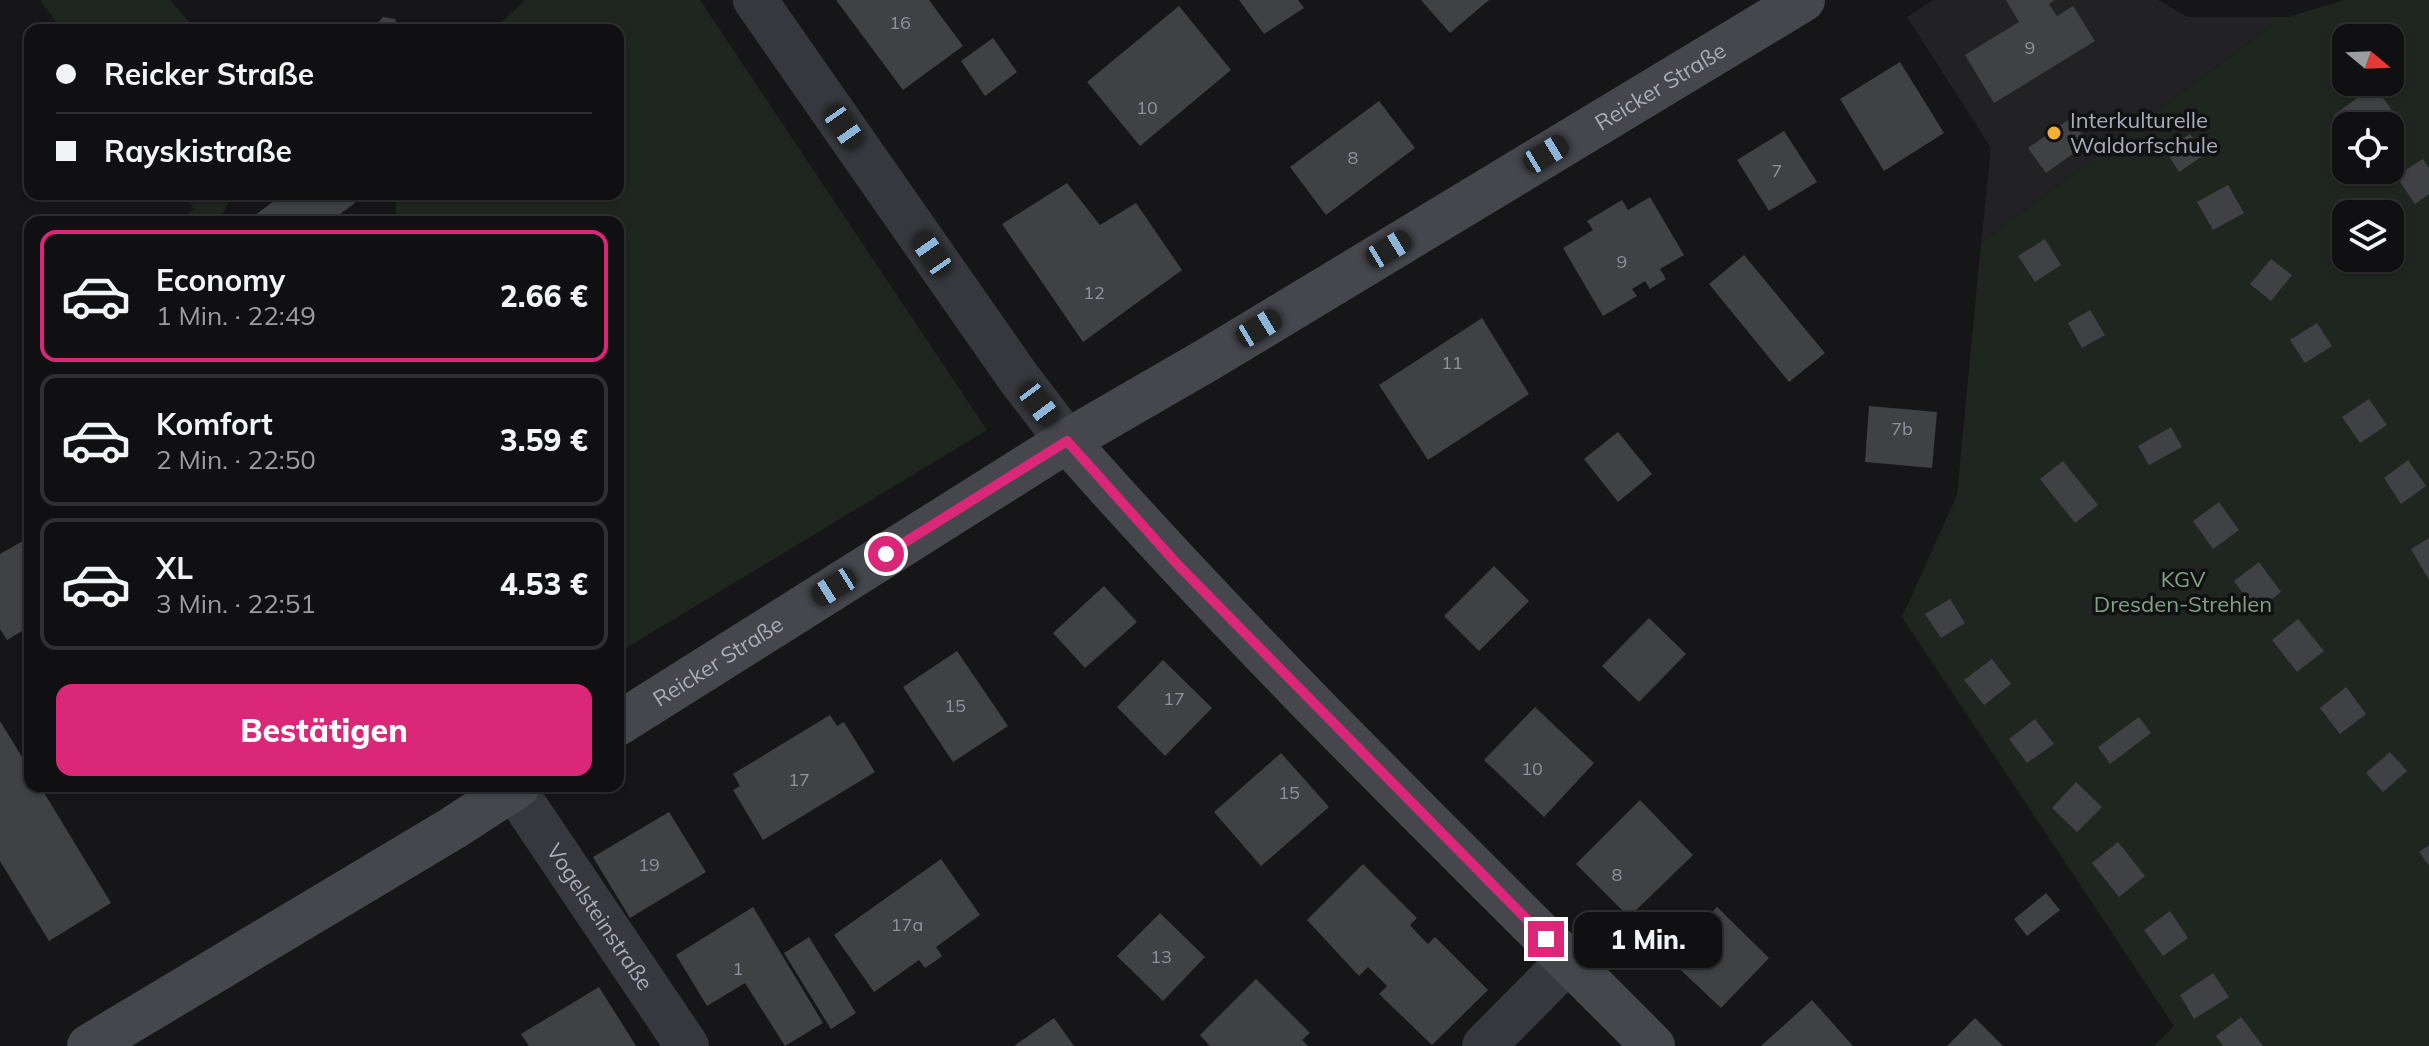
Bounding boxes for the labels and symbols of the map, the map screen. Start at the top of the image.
house number: 16 [889,11,911,34]
north arrow [2332,24,2404,96]
street label: Reicker Straße [1590,36,1731,137]
house number: 9 [2025,36,2035,59]
house number: 10 [1136,96,1158,119]
car [820,100,868,154]
place label: Interkulturelle Waldorfschule [2070,106,2218,159]
marker: Interkulturelle Waldorfschule [2045,124,2063,142]
car [1519,131,1573,177]
house number: 8 [1348,146,1358,169]
house number: 7 [1772,159,1782,182]
car [1362,226,1416,272]
car [908,227,956,281]
house number: 9 [1617,250,1627,273]
house number: 12 [1083,281,1105,304]
car [1232,305,1286,351]
house number: 11 [1441,351,1463,374]
car [1015,378,1063,430]
house number: 7b [1891,417,1913,440]
route start [868,536,904,572]
car [807,564,861,610]
park label: KGV Dresden-Strehlen [2094,565,2272,618]
street label: Reicker Straße [648,610,788,712]
house number: 17 [1163,687,1185,710]
house number: 15 [944,694,966,717]
house number: 10 [1521,757,1543,780]
house number: 17 [788,768,810,791]
house number: 15 [1278,781,1300,804]
street label: Vogelsteinstraße [541,838,659,996]
house number: 19 [638,853,660,876]
house number: 8 [1612,863,1622,886]
callout: 1 Min. [1574,911,1722,967]
house number: 17a [891,913,923,936]
route end [1528,921,1564,957]
house number: 13 [1150,945,1172,968]
house number: 1 [733,957,743,980]

